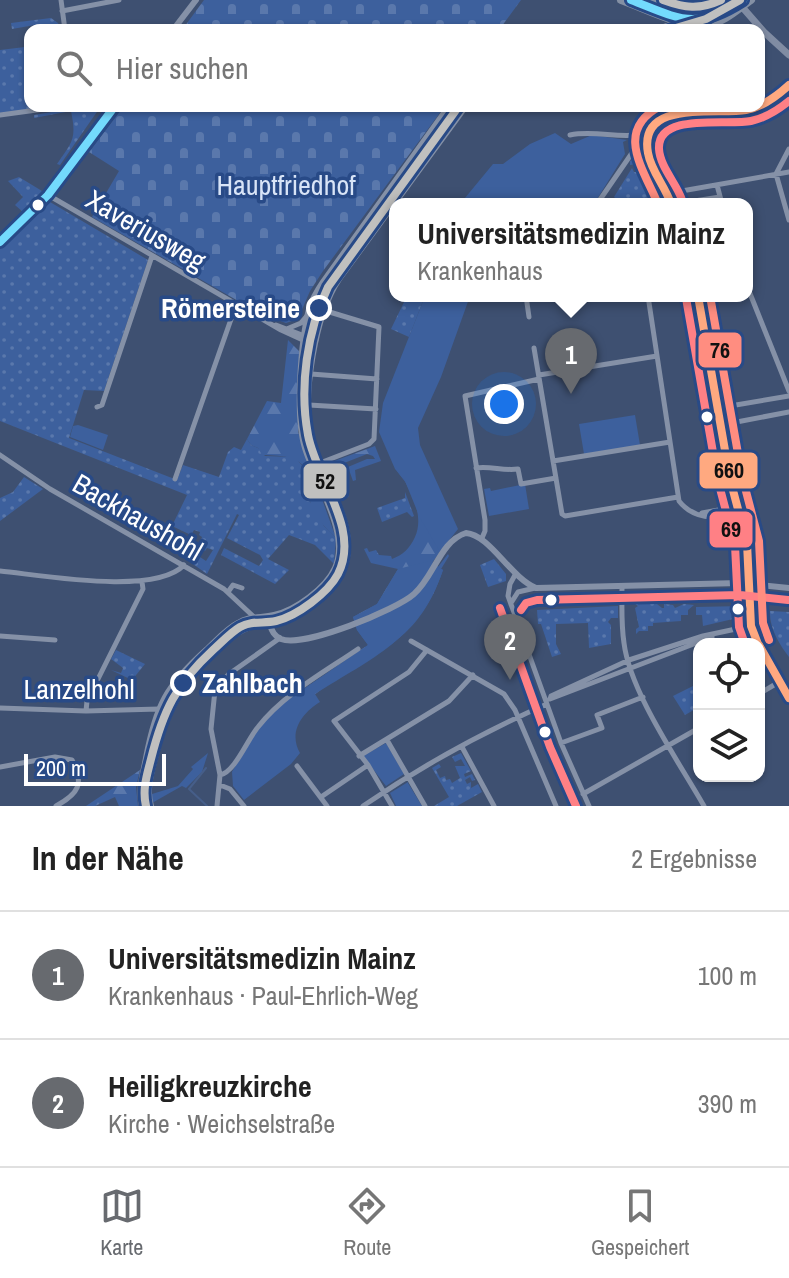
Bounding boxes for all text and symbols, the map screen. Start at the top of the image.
search box [24,24,765,112]
icon: search [52,46,96,90]
text: Hier suchen [116,48,249,88]
park label: Hauptfriedhof [216,166,356,204]
street label: Xaveriusweg [79,180,213,280]
unlabelled marker [30,197,46,213]
popup [389,198,753,302]
text: Universitätsmedizin Mainz [417,213,725,253]
text: Krankenhaus [417,253,543,288]
place label: Römersteine [161,289,300,327]
marker: Römersteine [307,296,331,320]
pin: 1 [545,328,597,394]
line badge: 76 [697,331,743,369]
text: 76 [710,335,730,365]
your location [484,384,524,424]
unlabelled marker [699,409,715,425]
line badge: 660 [698,451,759,490]
text: 660 [714,455,744,485]
line badge: 52 [302,462,348,500]
street label: Backhaushohl [66,464,210,570]
text: 52 [315,466,335,496]
line badge: 69 [708,510,754,549]
text: 69 [721,514,741,544]
unlabelled marker [543,592,559,608]
unlabelled marker [730,601,746,617]
pin: 2 [484,614,536,680]
map controls [693,638,765,782]
button: locate [693,638,765,710]
place label: Zahlbach [202,664,303,702]
street label: Lanzelhohl [23,670,135,708]
marker: Zahlbach [171,671,195,695]
button: layers [693,710,765,782]
unlabelled marker [537,724,553,740]
scale bar [24,750,166,786]
text: 200 m [36,753,86,783]
text: In der Nähe [32,835,184,881]
text: 2 Ergebnisse [631,841,757,876]
text: Universitätsmedizin Mainz [108,938,416,978]
text: 1 [52,958,64,993]
text: 100 m [698,958,757,993]
text: Krankenhaus · Paul-Ehrlich-Weg [108,978,418,1013]
text: Heiligkreuzkirche [108,1066,312,1106]
text: 2 [52,1086,64,1121]
text: 390 m [698,1086,757,1121]
text: Kirche · Weichselstraße [108,1106,335,1141]
tab: Karte [100,1184,144,1262]
tab: Route [343,1184,391,1262]
tab: Gespeichert [591,1184,689,1262]

